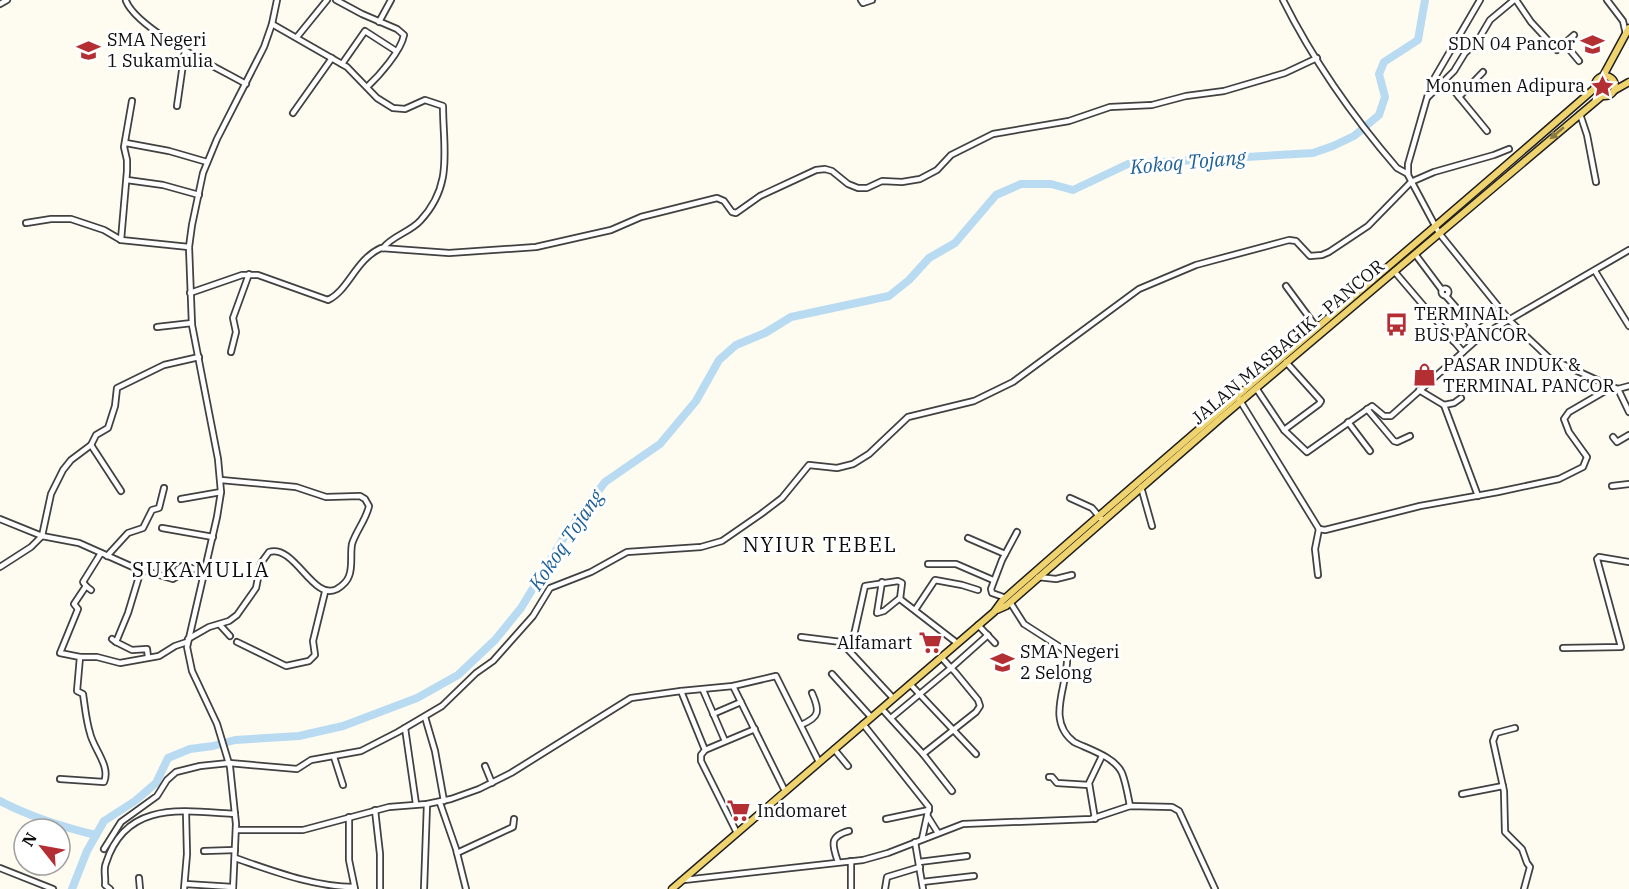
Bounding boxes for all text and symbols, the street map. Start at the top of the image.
place label: SMA Negeri 1 Sukamulia [107,28,213,72]
school or university icon: SDN 04 Pancor [1580,31,1606,57]
place label: SDN 04 Pancor [1448,32,1575,55]
school or university icon: SMA Negeri 1 Sukamulia [76,37,102,63]
place icon: Monumen Adipura [1590,73,1616,99]
place label: Monumen Adipura [1425,74,1585,97]
one-way arrow [1550,126,1565,139]
water label: Kokoq Tojang [1128,143,1247,180]
street label: JALAN MASBAGIK - PANCOR [1187,254,1389,429]
place label: TERMINAL BUS PANCOR [1414,302,1527,346]
bus stop icon: TERMINAL BUS PANCOR [1383,311,1409,337]
place label: PASAR INDUK & TERMINAL PANCOR [1443,353,1615,397]
shop icon: PASAR INDUK & TERMINAL PANCOR [1412,362,1438,388]
water label: Kokoq Tojang [521,484,610,596]
district label: NYIUR TEBEL [743,530,898,558]
district label: SUKAMULIA [132,555,270,583]
supermarket icon: Alfamart [917,630,943,656]
place label: Alfamart [837,631,912,654]
place label: SMA Negeri 2 Selong [1020,640,1120,684]
school or university icon: SMA Negeri 2 Selong [989,649,1015,675]
supermarket icon: Indomaret [726,798,752,824]
place label: Indomaret [757,799,847,822]
north arrow [12,817,72,877]
text: N [17,829,41,850]

